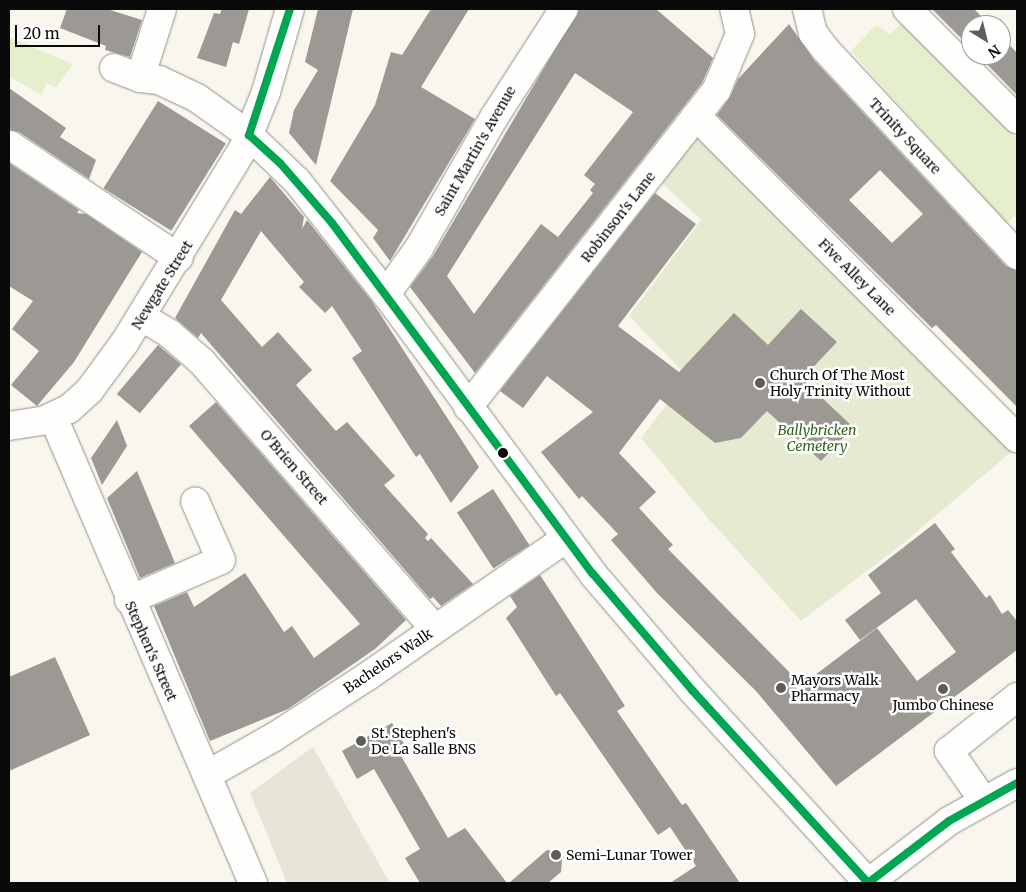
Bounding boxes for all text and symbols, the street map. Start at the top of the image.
scale bar [18,15,102,47]
north arrow [961,15,1011,65]
text: 20 m [23,24,60,43]
text: N [984,41,1004,62]
street label: Saint Martin's Avenue [431,83,519,219]
street label: Trinity Square [866,95,944,177]
street label: Robinson's Lane [577,168,659,266]
street label: Five Alley Lane [815,235,899,319]
street label: Newgate Street [128,237,196,333]
place label: Church Of The Most Holy Trinity Without [770,367,911,400]
marker: Church Of The Most Holy Trinity Without [754,377,766,389]
park label: Ballybricken Cemetery [777,422,857,454]
street label: O'Brien Street [257,426,331,508]
unlabelled marker [498,448,508,458]
street label: Stephen's Street [121,598,181,704]
street label: Bachelors Walk [340,625,436,697]
place label: Mayors Walk Pharmacy [791,672,879,704]
marker: Mayors Walk Pharmacy [775,682,787,694]
marker: Jumbo Chinese [937,683,949,695]
place label: Jumbo Chinese [892,697,994,713]
place label: St. Stephen's De La Salle BNS [371,725,476,758]
marker: St. Stephen's De La Salle BNS [355,735,367,747]
place label: Semi-Lunar Tower [566,847,693,863]
marker: Semi-Lunar Tower [550,849,562,861]

